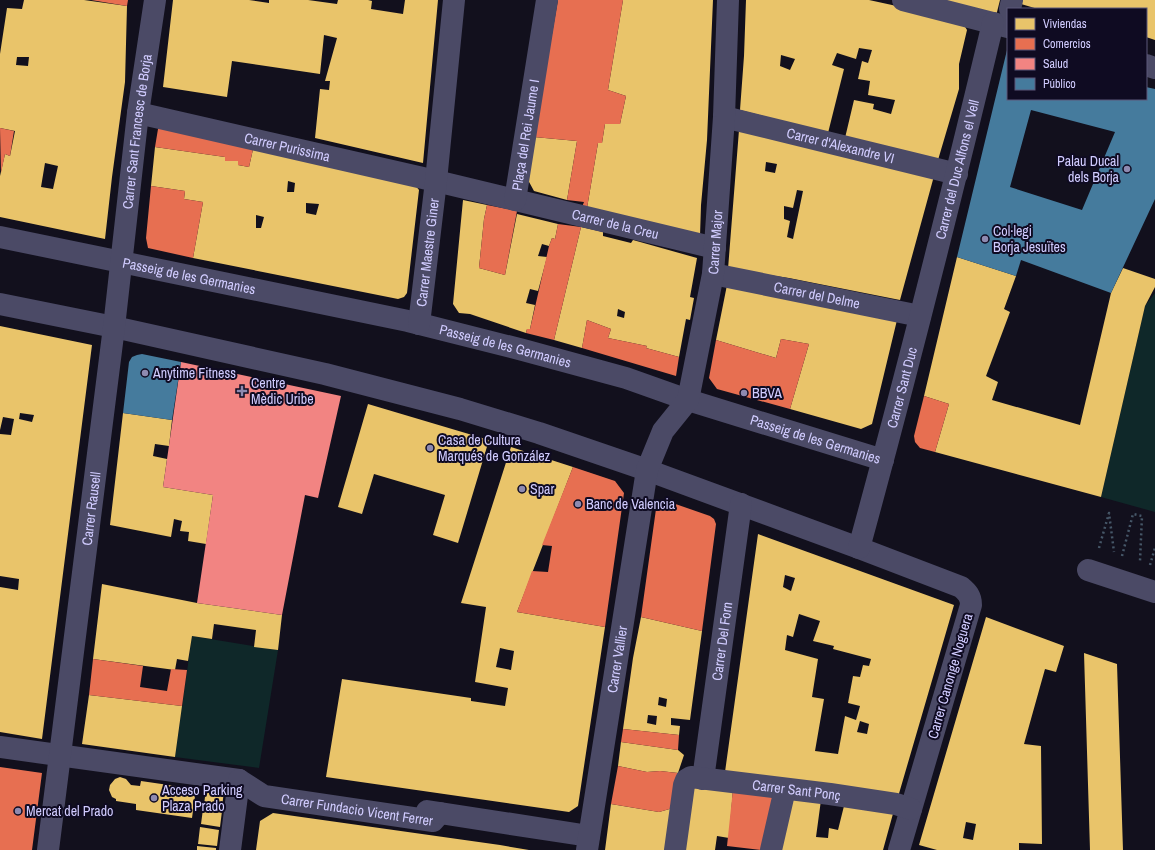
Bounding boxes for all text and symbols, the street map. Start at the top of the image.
legend [1007,8,1147,100]
text: Viviendas [1043,16,1087,32]
text: Comercios [1043,36,1091,52]
street label: Carrer Sant Francesc de Borja [118,52,156,210]
text: Salud [1043,56,1068,72]
text: Público [1043,76,1076,92]
street label: Plaça del Rei Jaume I [508,78,543,192]
street label: Carrer del Duc Alfons el Vell [931,98,983,241]
street label: Carrer d'Alexandre VI [785,124,896,167]
street label: Carrer Purissima [243,129,332,166]
place label: Palau Ducal dels Borja [1057,152,1120,186]
marker: Palau Ducal dels Borja [1122,164,1132,174]
street label: Carrer Maestre Giner [412,197,443,308]
street label: Carrer de la Creu [570,205,661,243]
street label: Carrer Major [704,209,726,275]
place label: Col·legi Borja Jesuïtes [993,222,1066,256]
marker: Col·legi Borja Jesuïtes [980,234,990,244]
street label: Passeig de les Germanies [121,253,257,298]
street label: Carrer del Delme [772,278,862,313]
street label: Passeig de les Germanies [438,320,573,372]
street label: Carrer Sant Duc [883,345,921,430]
place label: Anytime Fitness [152,364,236,382]
marker: Anytime Fitness [140,368,150,378]
place label: Centre Mèdic Uribe [251,374,314,408]
place label: BBVA [752,384,782,402]
marker: Centre Mèdic Uribe [236,385,248,397]
marker: BBVA [739,388,749,398]
street label: Passeig de les Germanies [748,411,883,468]
place label: Casa de Cultura Marqués de González [438,431,551,465]
marker: Casa de Cultura Marqués de González [425,443,435,453]
street label: Carrer Rausell [78,471,105,547]
place label: Spar [530,480,554,498]
marker: Spar [517,484,527,494]
place label: Banc de Valencia [586,495,676,513]
marker: Banc de Valencia [573,499,583,509]
street label: Carrer Del Forn [708,601,736,682]
street label: Carrer Canonge Noguera [923,611,977,741]
street label: Carrer Vallier [603,624,631,694]
street label: Carrer Sant Ponç [751,776,842,805]
place label: Acceso Parking Plaza Prado [161,781,243,815]
street label: Carrer Fundacio Vicent Ferrer [280,790,434,830]
marker: Acceso Parking Plaza Prado [149,793,159,803]
place label: Mercat del Prado [26,802,113,820]
marker: Mercat del Prado [13,806,23,816]

